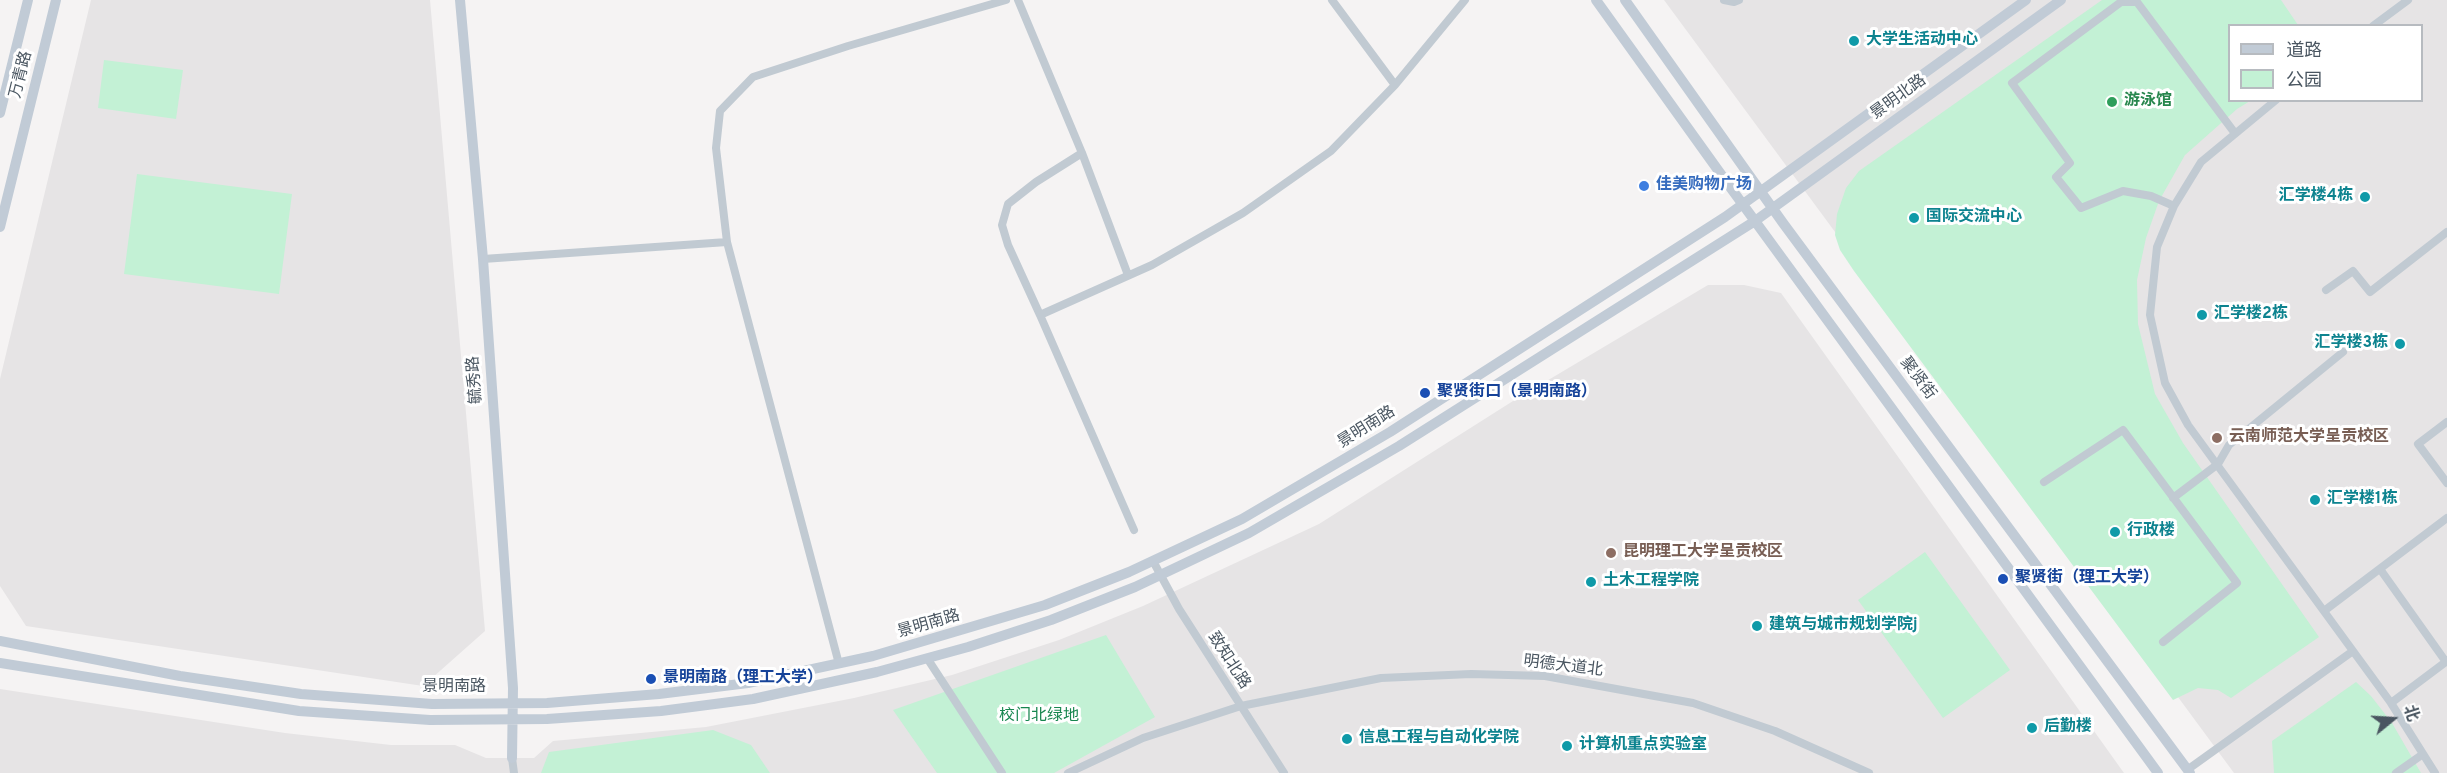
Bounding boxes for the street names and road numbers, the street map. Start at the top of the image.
street label: 万青路 [7,49,37,101]
street label: 景明北路 [1867,71,1931,125]
street label: 聚贤街 [1895,354,1939,404]
street label: 毓秀路 [465,355,487,405]
street label: 景明南路 [1335,403,1399,453]
street label: 景明南路 [896,607,962,643]
street label: 致知北路 [1203,629,1253,693]
street label: 明德大道北 [1522,653,1604,681]
street label: 景明南路 [422,678,486,698]

